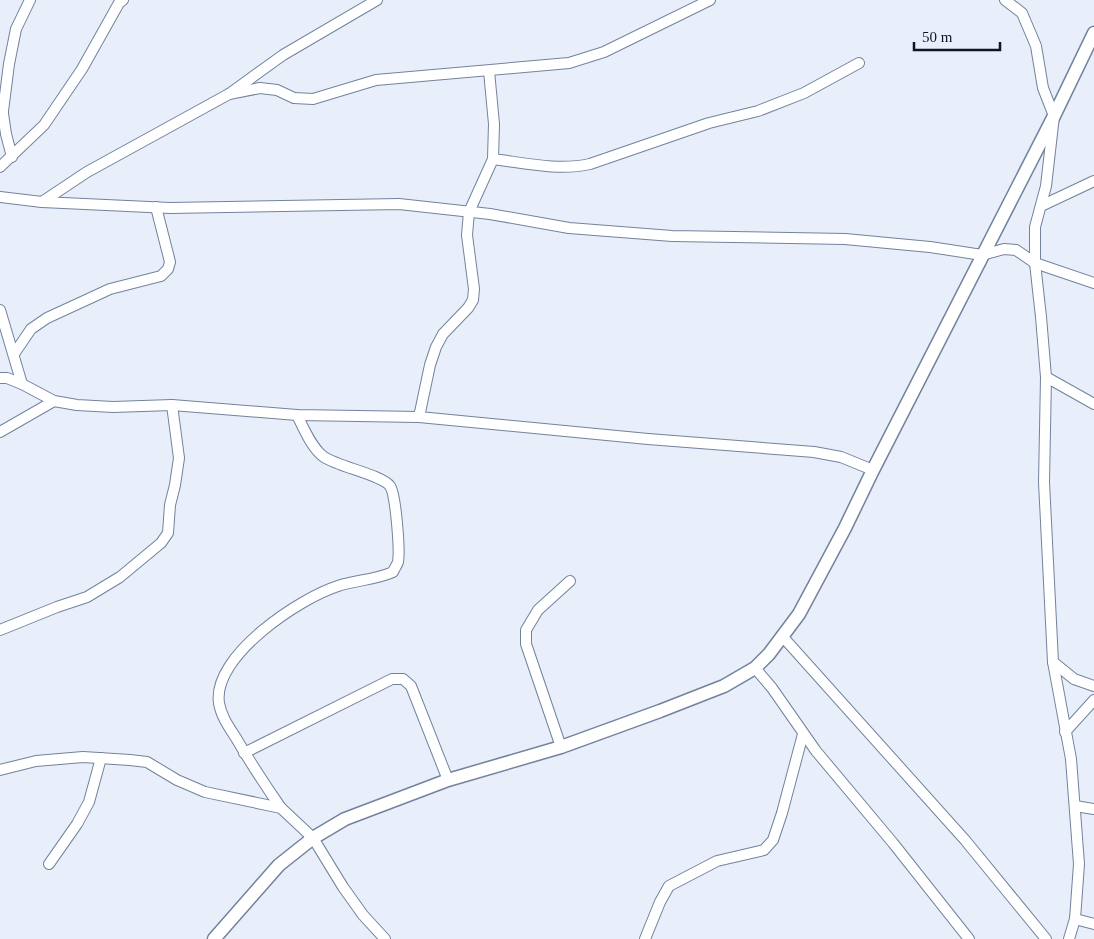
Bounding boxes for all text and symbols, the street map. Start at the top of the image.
scale bar [914,20,1000,52]
text: 50 m [922,29,953,45]

